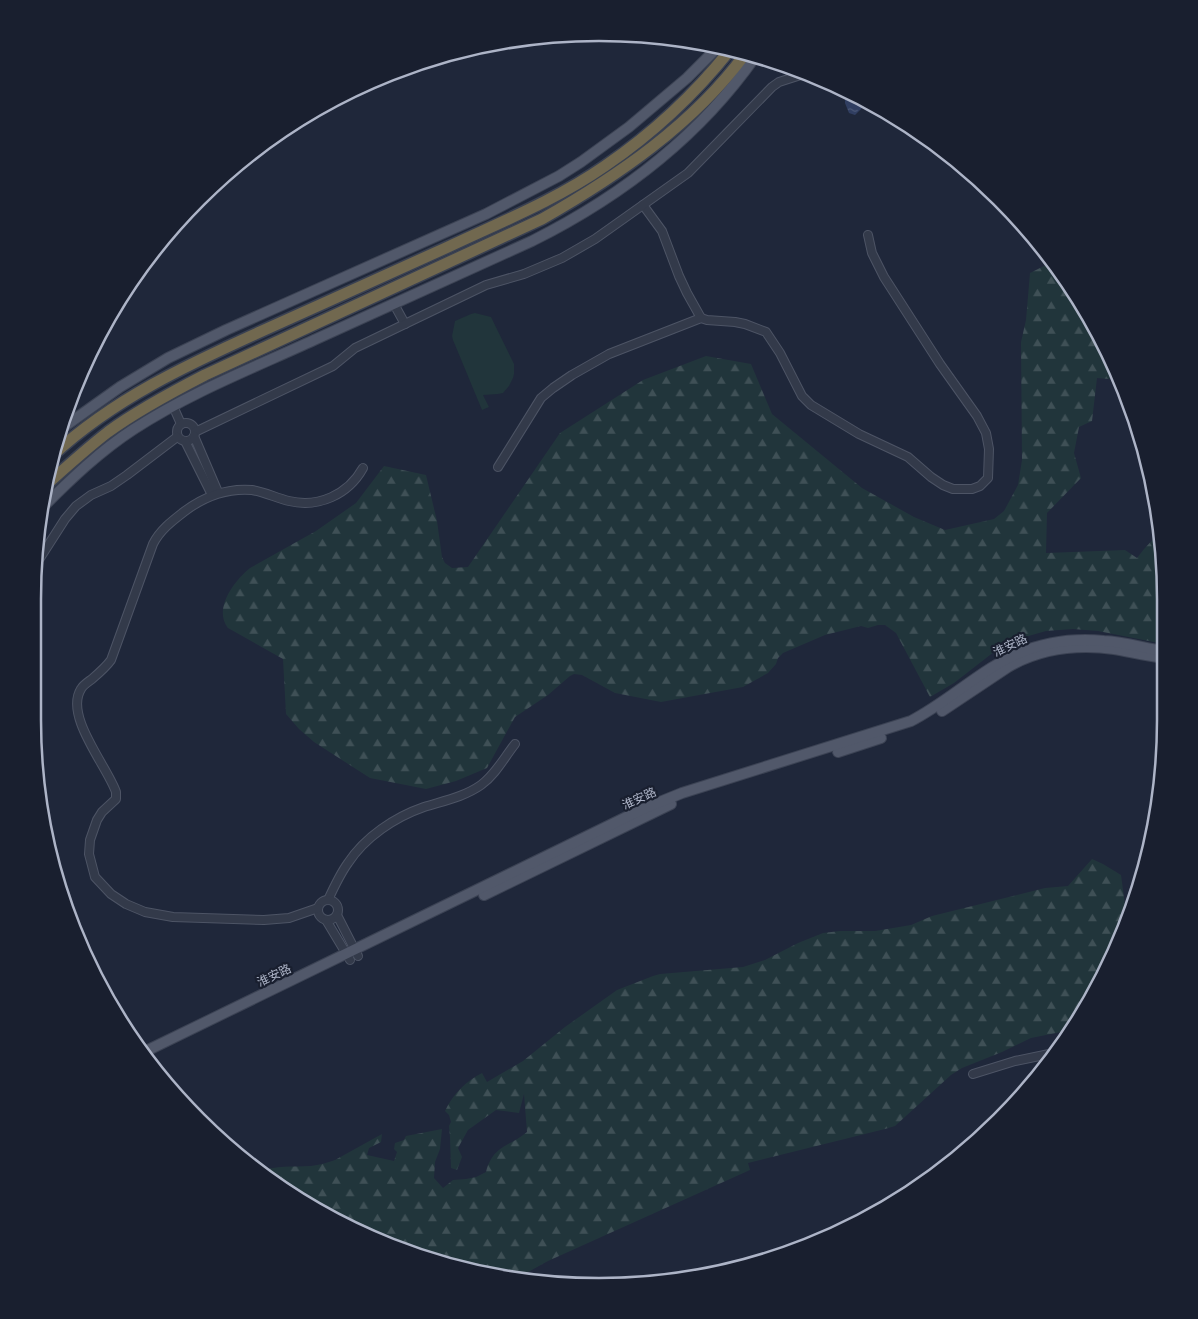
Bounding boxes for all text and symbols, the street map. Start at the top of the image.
street label: 淮安路 [990,630,1030,660]
street label: 淮安路 [619,783,659,813]
street label: 淮安路 [254,960,294,990]

